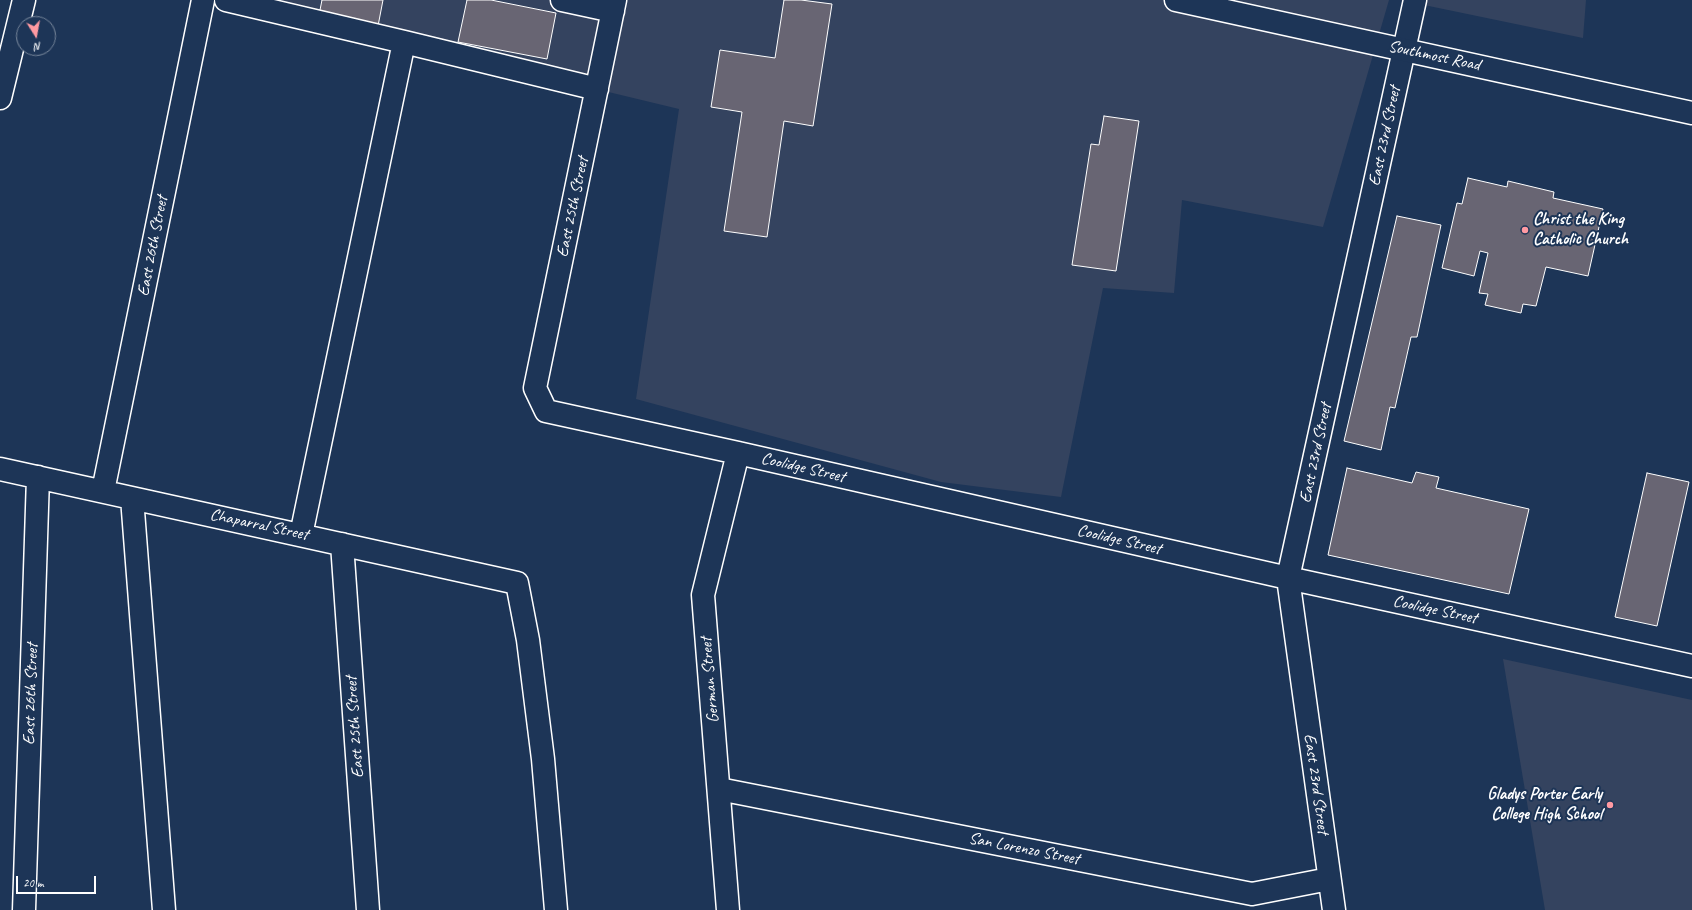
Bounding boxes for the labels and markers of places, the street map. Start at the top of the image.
place label: Christ the King Catholic Church [1533,210,1628,250]
marker: Christ the King Catholic Church [1520,225,1530,235]
place label: Gladys Porter Early College High School [1487,785,1602,825]
marker: Gladys Porter Early College High School [1605,800,1615,810]

